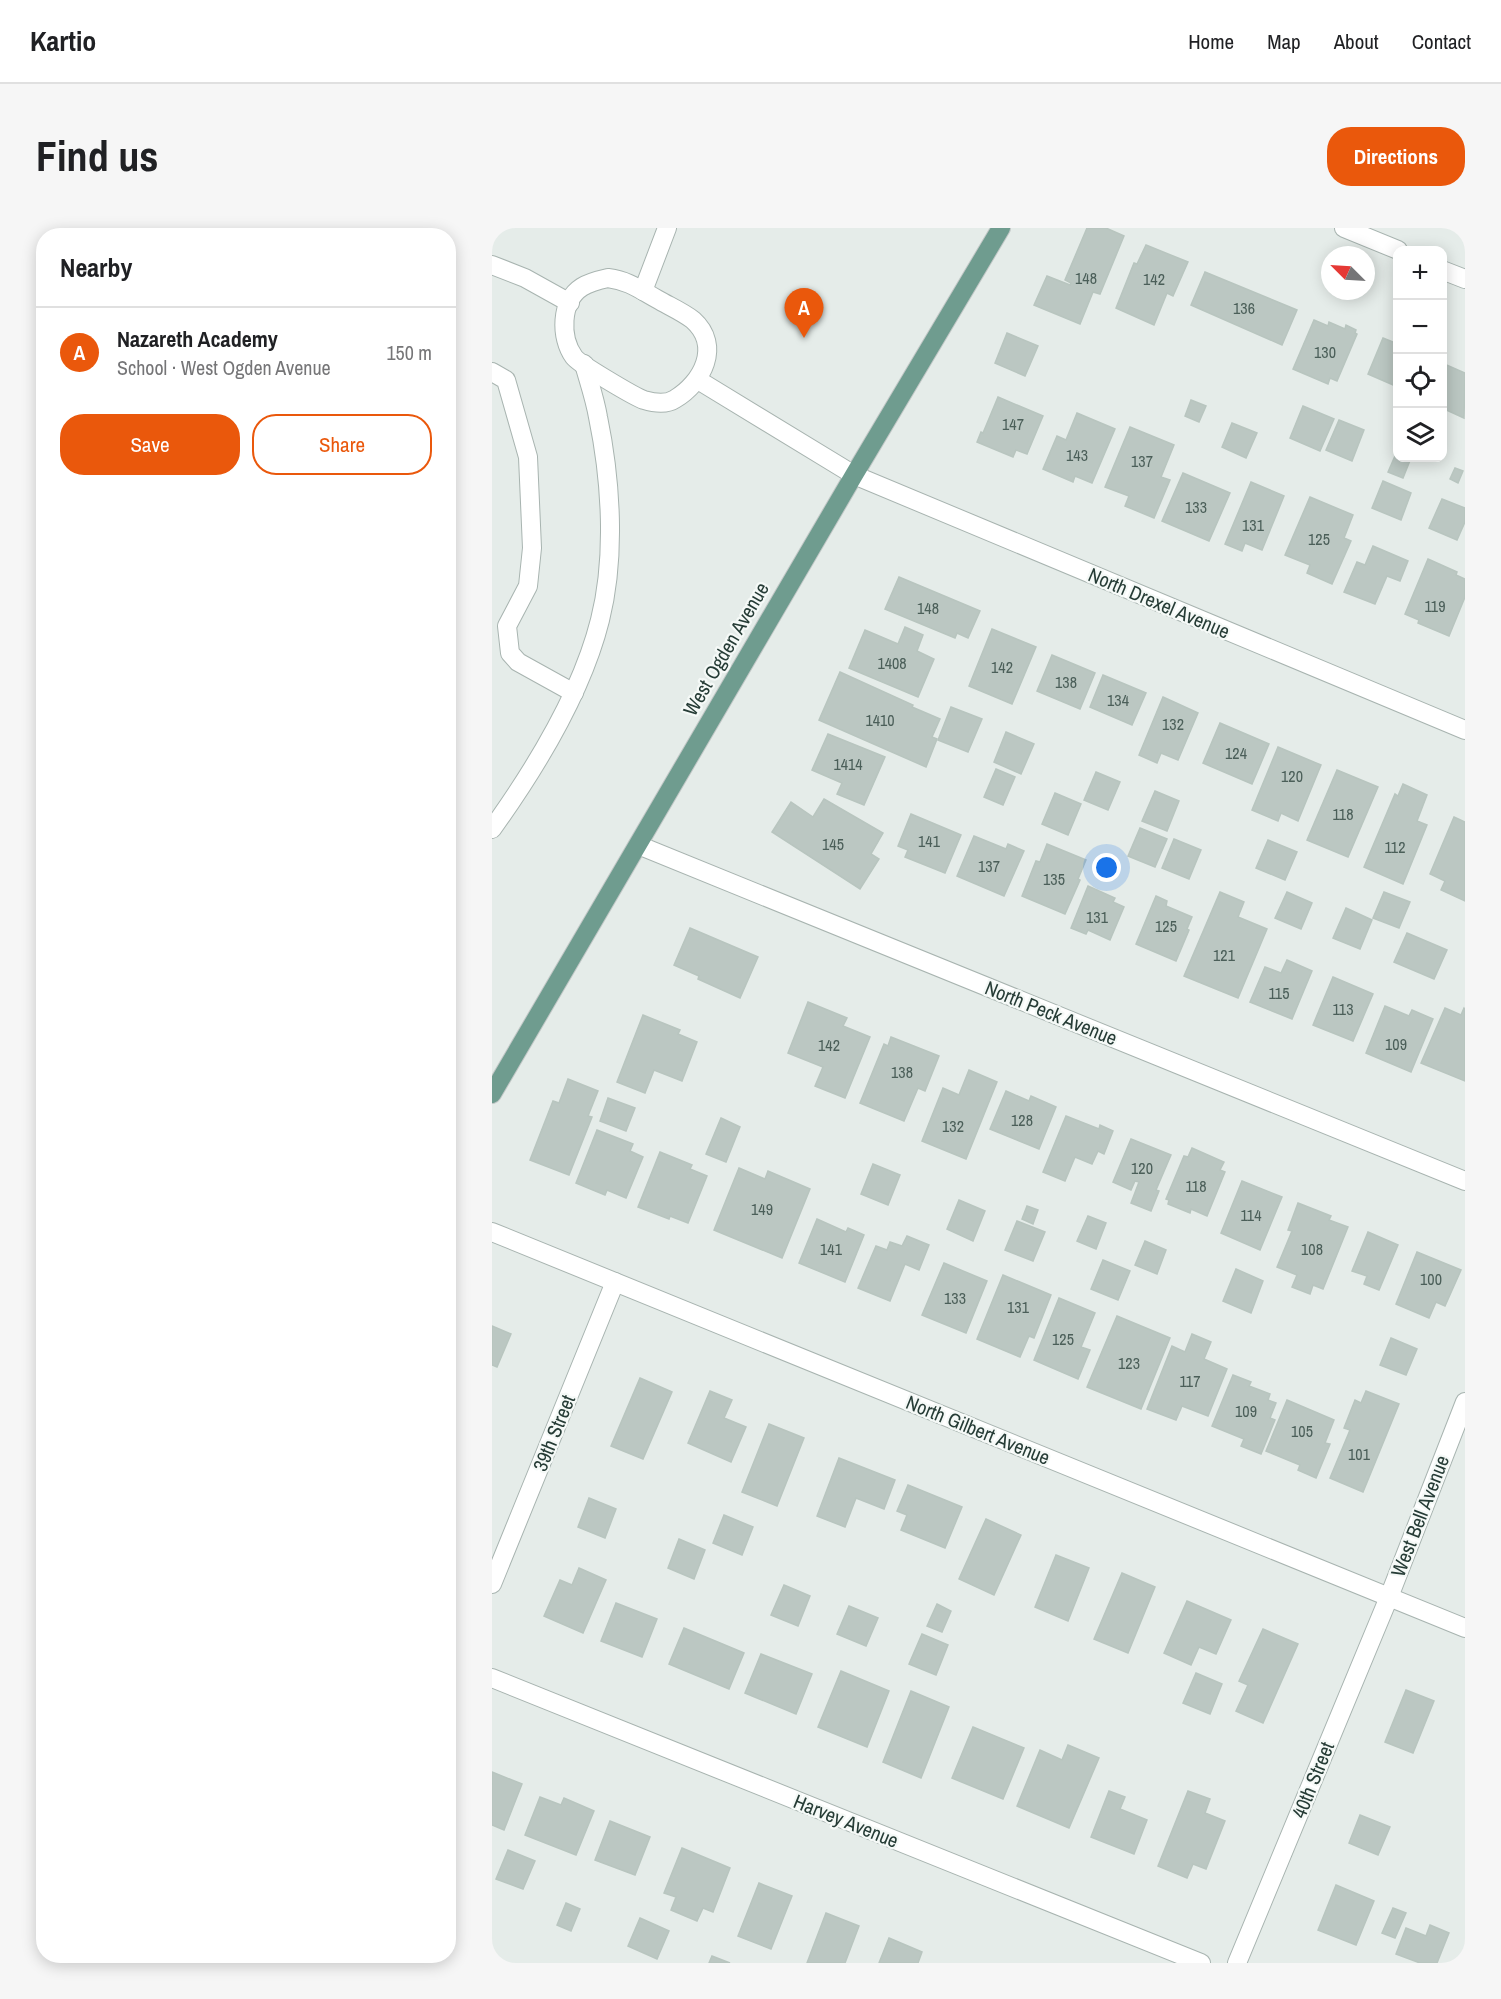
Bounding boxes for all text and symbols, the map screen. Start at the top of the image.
text: Kartio [30,22,96,60]
text: Home [1188,27,1234,56]
text: Map [1267,27,1301,56]
text: About [1334,27,1379,56]
text: Contact [1412,27,1471,56]
button: Directions [1327,127,1465,186]
text: Find us [36,128,158,184]
north arrow [1321,246,1375,300]
map controls [1393,246,1447,462]
button: + [1393,246,1447,300]
text: Nearby [60,250,132,285]
house number: 148 [1075,267,1097,289]
house number: 142 [1143,268,1165,290]
pin: A [784,288,824,338]
house number: 136 [1233,297,1255,319]
button: − [1393,300,1447,354]
text: Nazareth Academy [117,324,278,354]
text: A [74,339,85,366]
text: 150 m [386,339,432,366]
house number: 130 [1314,341,1336,363]
text: School · West Ogden Avenue [117,354,331,381]
button: locate [1393,354,1447,408]
button: layers [1393,408,1447,462]
house number: 147 [1002,413,1024,435]
button: Save [60,414,240,475]
button: Share [252,414,432,475]
house number: 143 [1066,444,1088,466]
house number: 137 [1131,450,1153,472]
house number: 133 [1185,496,1207,518]
house number: 131 [1242,514,1265,536]
house number: 125 [1308,528,1330,550]
street label: North Drexel Avenue [1084,561,1234,644]
street label: West Ogden Avenue [676,577,775,720]
house number: 119 [1425,595,1445,617]
house number: 148 [917,597,939,619]
house number: 1408 [877,652,907,674]
house number: 142 [991,656,1013,678]
house number: 138 [1055,671,1077,693]
house number: 134 [1107,689,1129,711]
house number: 1410 [865,709,895,731]
house number: 132 [1162,713,1184,735]
house number: 124 [1225,742,1247,764]
house number: 1414 [833,753,863,775]
house number: 120 [1281,765,1303,787]
house number: 118 [1333,803,1353,825]
house number: 141 [918,830,941,852]
house number: 145 [822,833,844,855]
house number: 112 [1385,836,1405,858]
your location [1092,853,1121,882]
house number: 137 [978,855,1000,877]
house number: 135 [1043,868,1065,890]
house number: 131 [1086,906,1109,928]
house number: 125 [1155,915,1177,937]
house number: 121 [1213,944,1236,966]
street label: North Peck Avenue [981,974,1121,1051]
house number: 115 [1269,982,1289,1004]
house number: 113 [1333,998,1353,1020]
house number: 109 [1385,1033,1407,1055]
house number: 142 [818,1034,840,1056]
house number: 138 [891,1061,913,1083]
house number: 128 [1011,1109,1033,1131]
house number: 132 [942,1115,964,1137]
house number: 120 [1131,1157,1153,1179]
house number: 118 [1186,1175,1206,1197]
house number: 149 [751,1198,773,1220]
house number: 114 [1241,1204,1261,1226]
house number: 141 [820,1238,843,1260]
house number: 108 [1301,1238,1323,1260]
house number: 100 [1420,1268,1442,1290]
house number: 133 [944,1287,966,1309]
house number: 131 [1007,1296,1030,1318]
house number: 125 [1052,1328,1074,1350]
house number: 123 [1118,1352,1140,1374]
house number: 117 [1180,1370,1200,1392]
street label: North Gilbert Avenue [902,1388,1054,1471]
street label: 39th Street [526,1390,581,1475]
house number: 109 [1235,1400,1257,1422]
house number: 105 [1291,1420,1313,1442]
house number: 101 [1348,1443,1371,1465]
street label: West Bell Avenue [1384,1451,1455,1580]
street label: 40th Street [1285,1737,1340,1822]
street label: Harvey Avenue [790,1787,903,1854]

